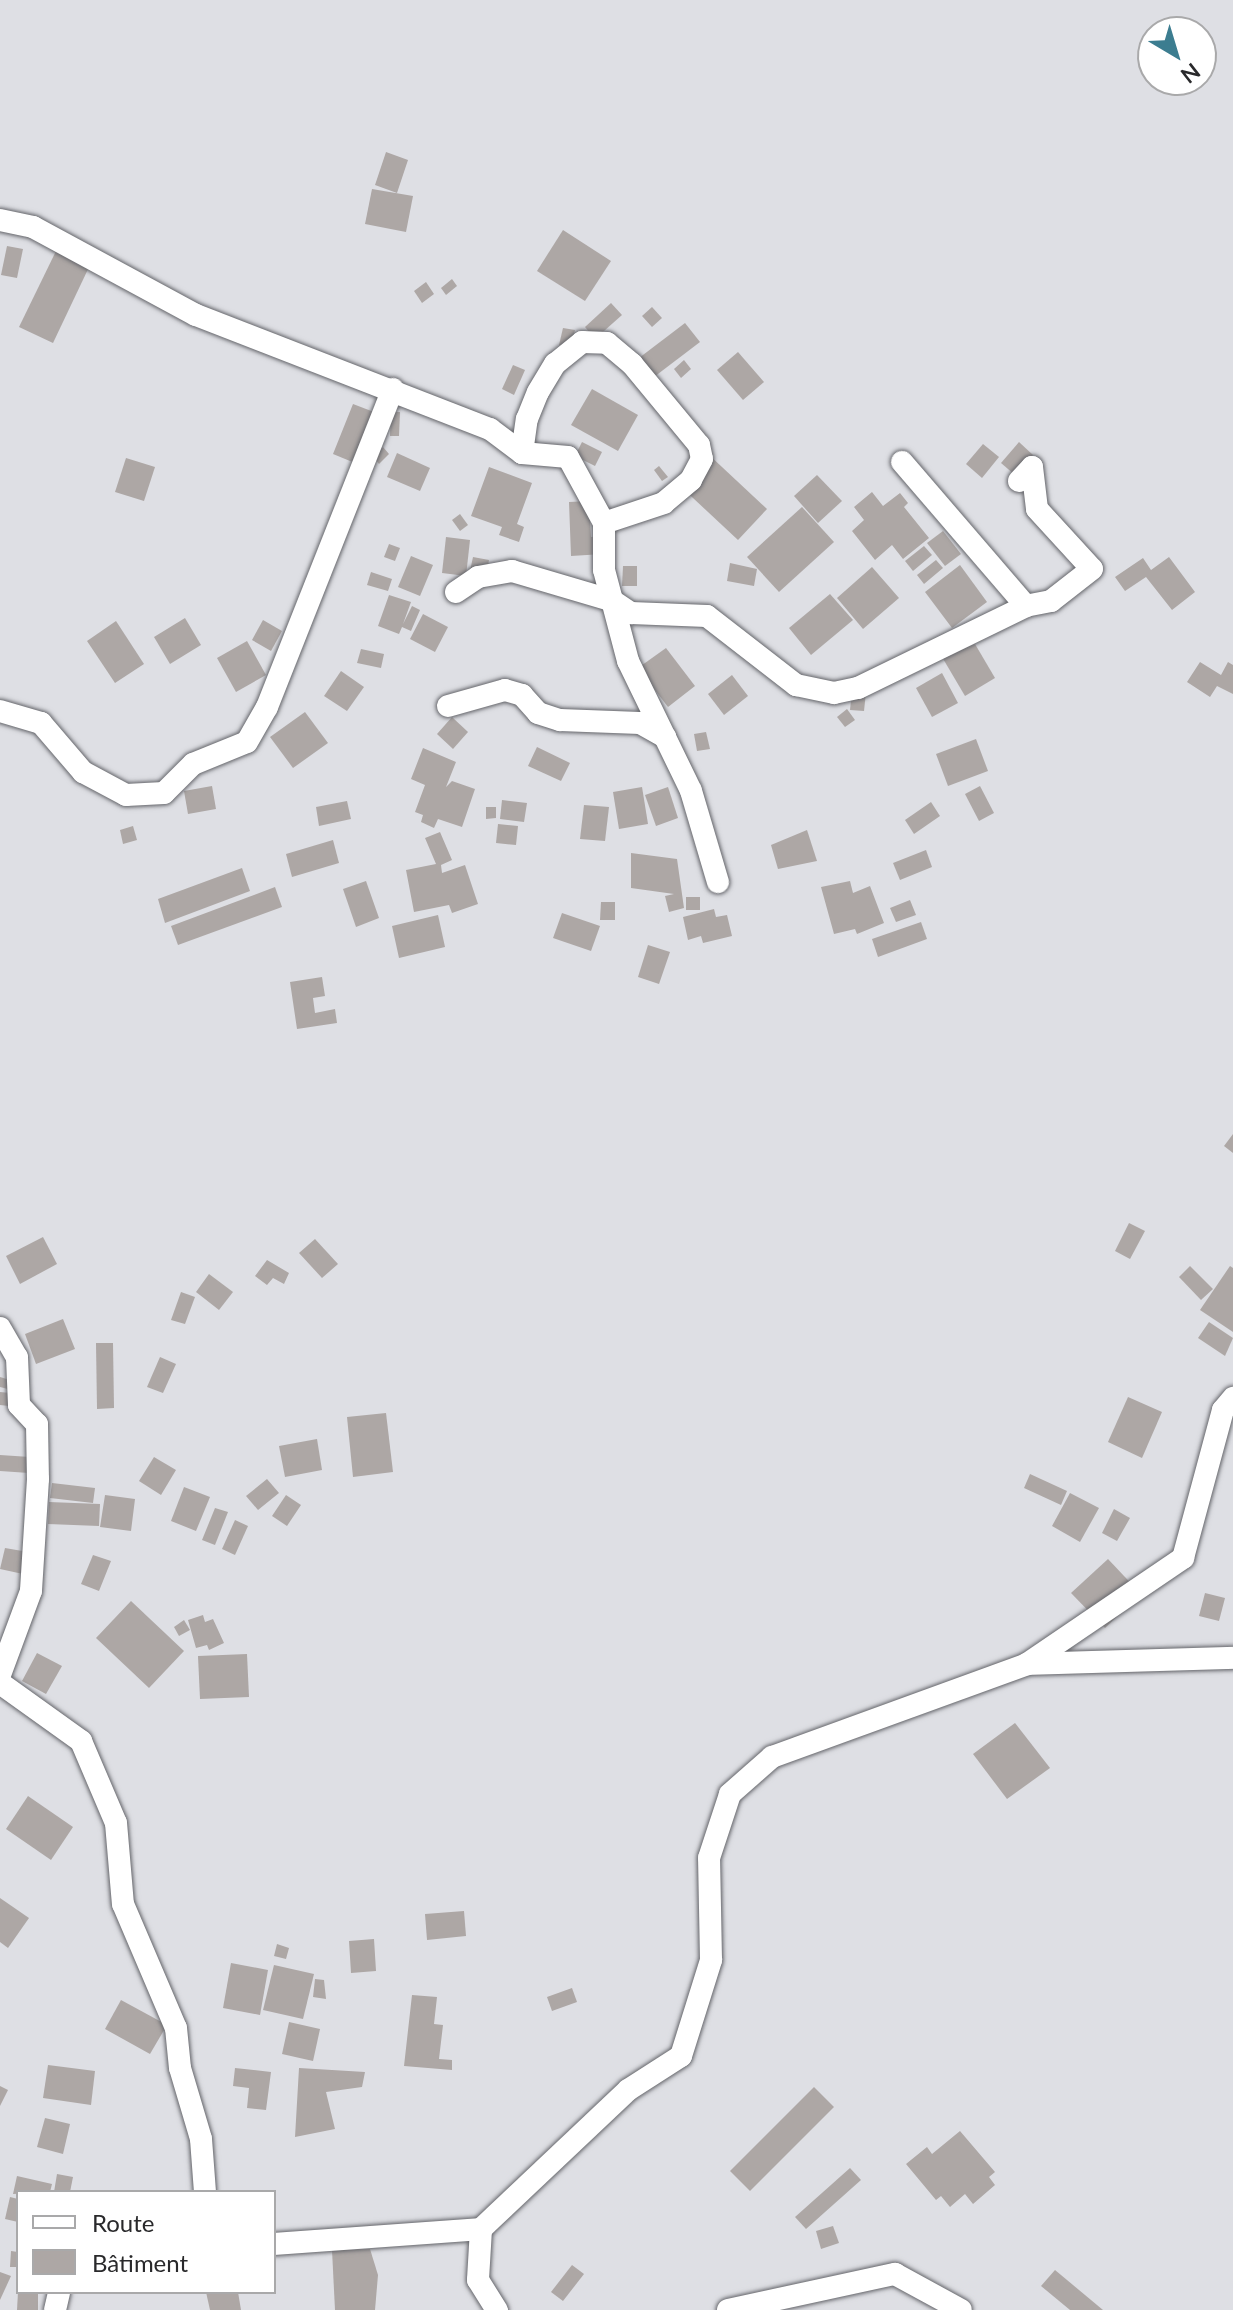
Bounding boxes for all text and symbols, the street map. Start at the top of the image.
north arrow [1137,16,1217,96]
text: N [1176,58,1206,90]
legend [16,2190,276,2294]
text: Route [92,2208,154,2237]
text: Bâtiment [92,2248,188,2277]

